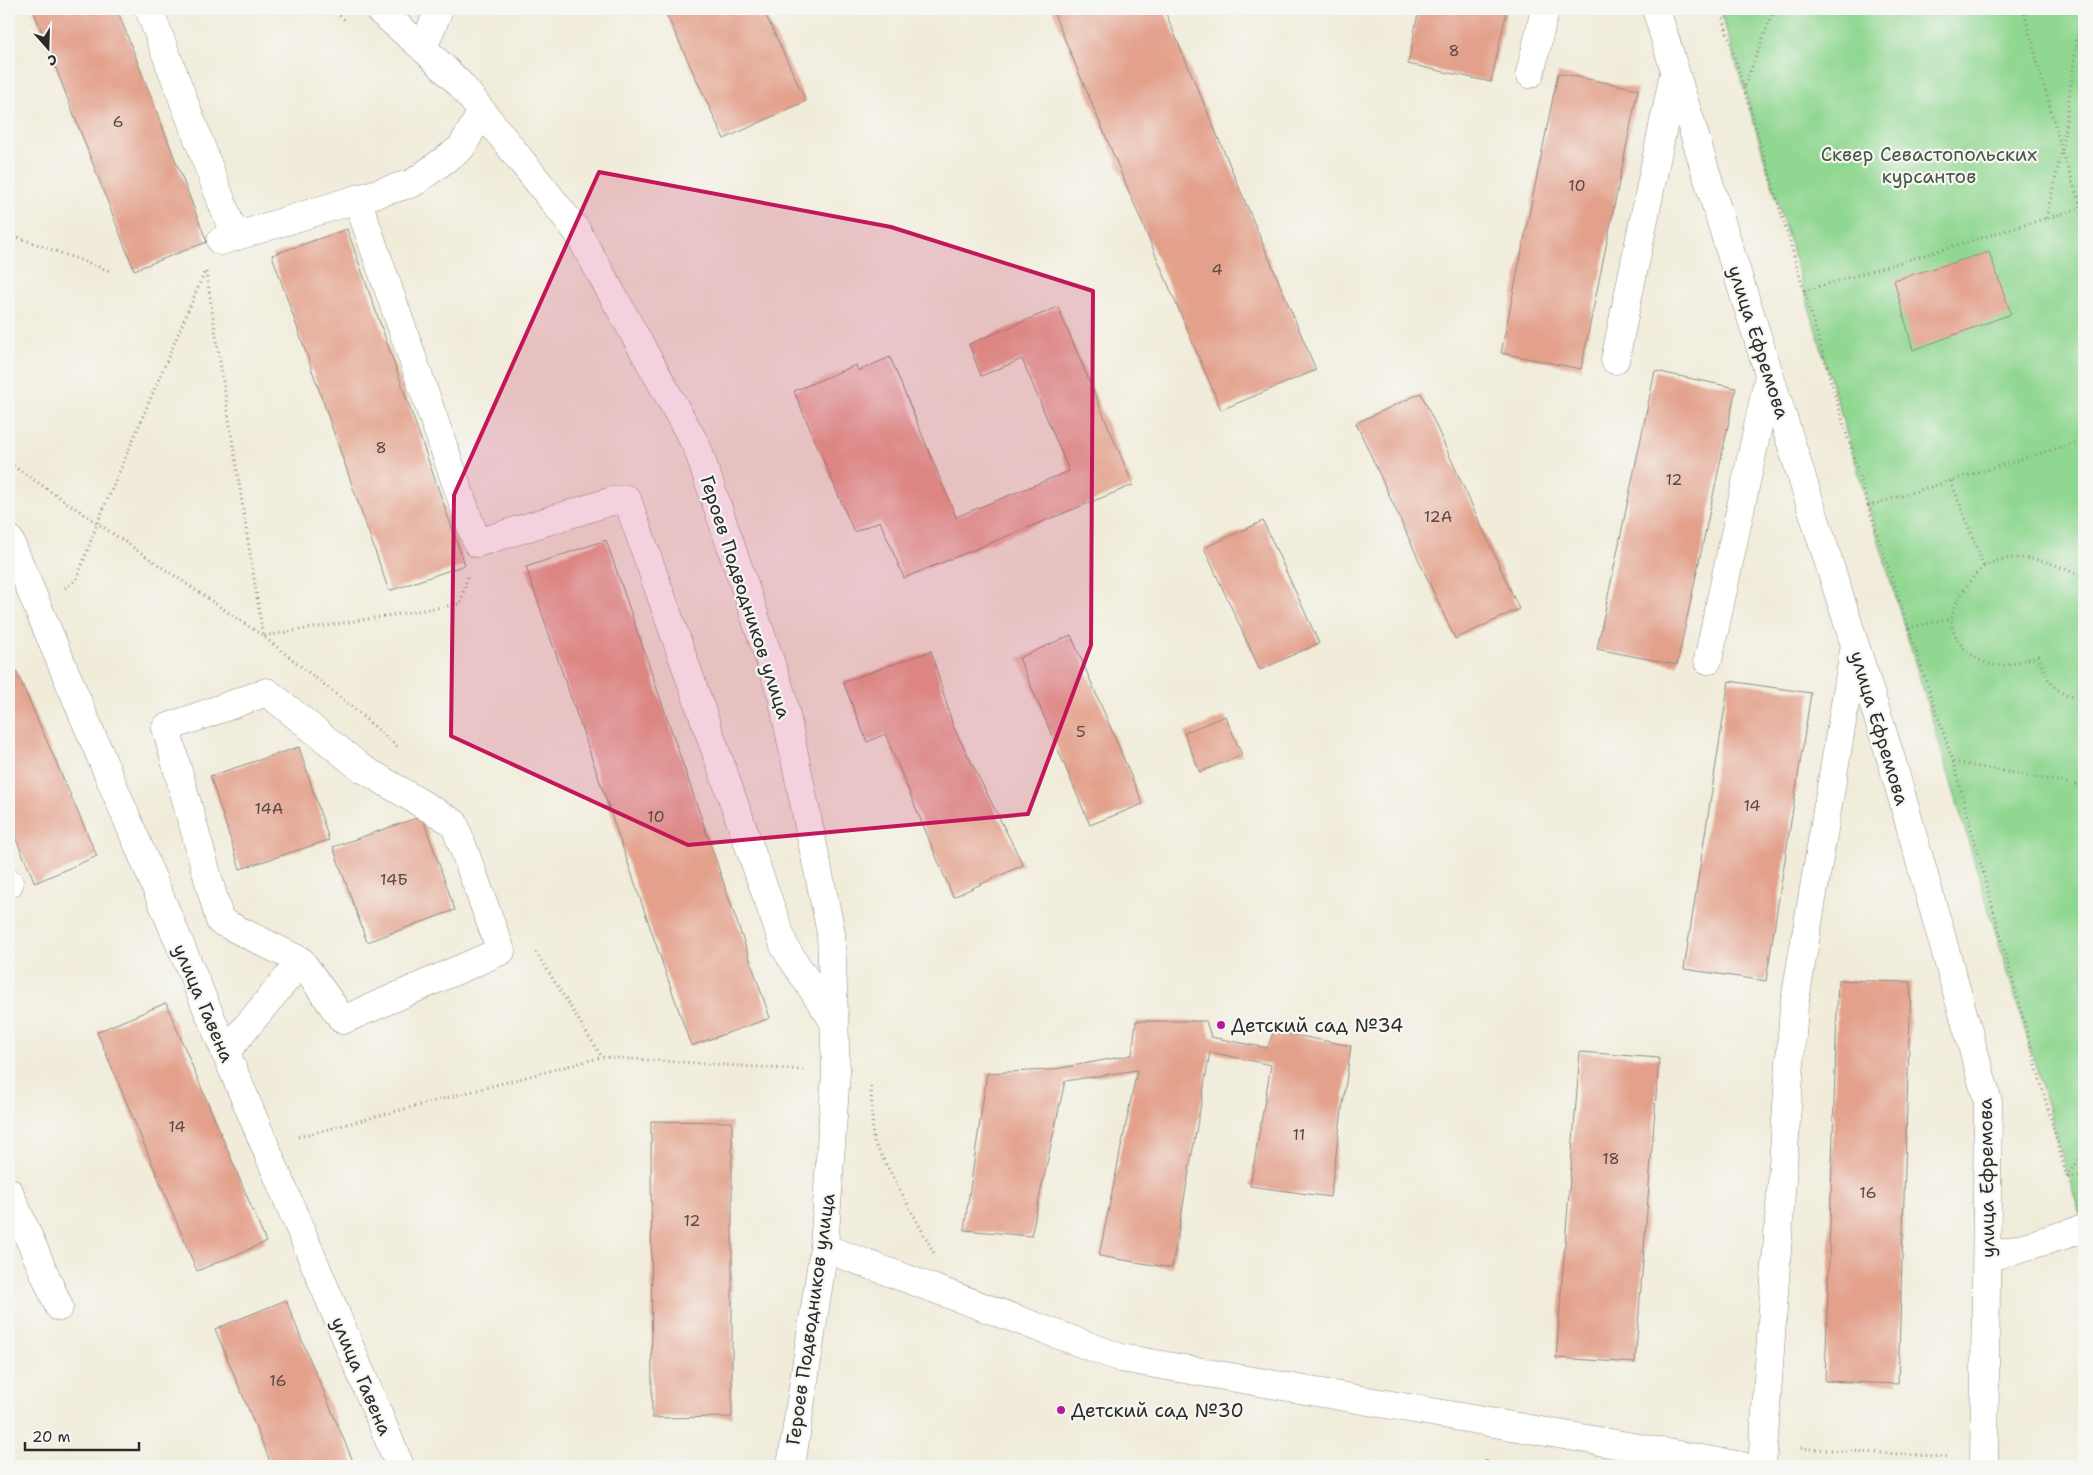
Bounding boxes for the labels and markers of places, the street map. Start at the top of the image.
place label: Детский сад №34 [1231,1013,1403,1038]
marker: Детский сад №34 [1215,1019,1227,1031]
place label: Детский сад №30 [1071,1398,1244,1423]
marker: Детский сад №30 [1055,1404,1067,1416]

